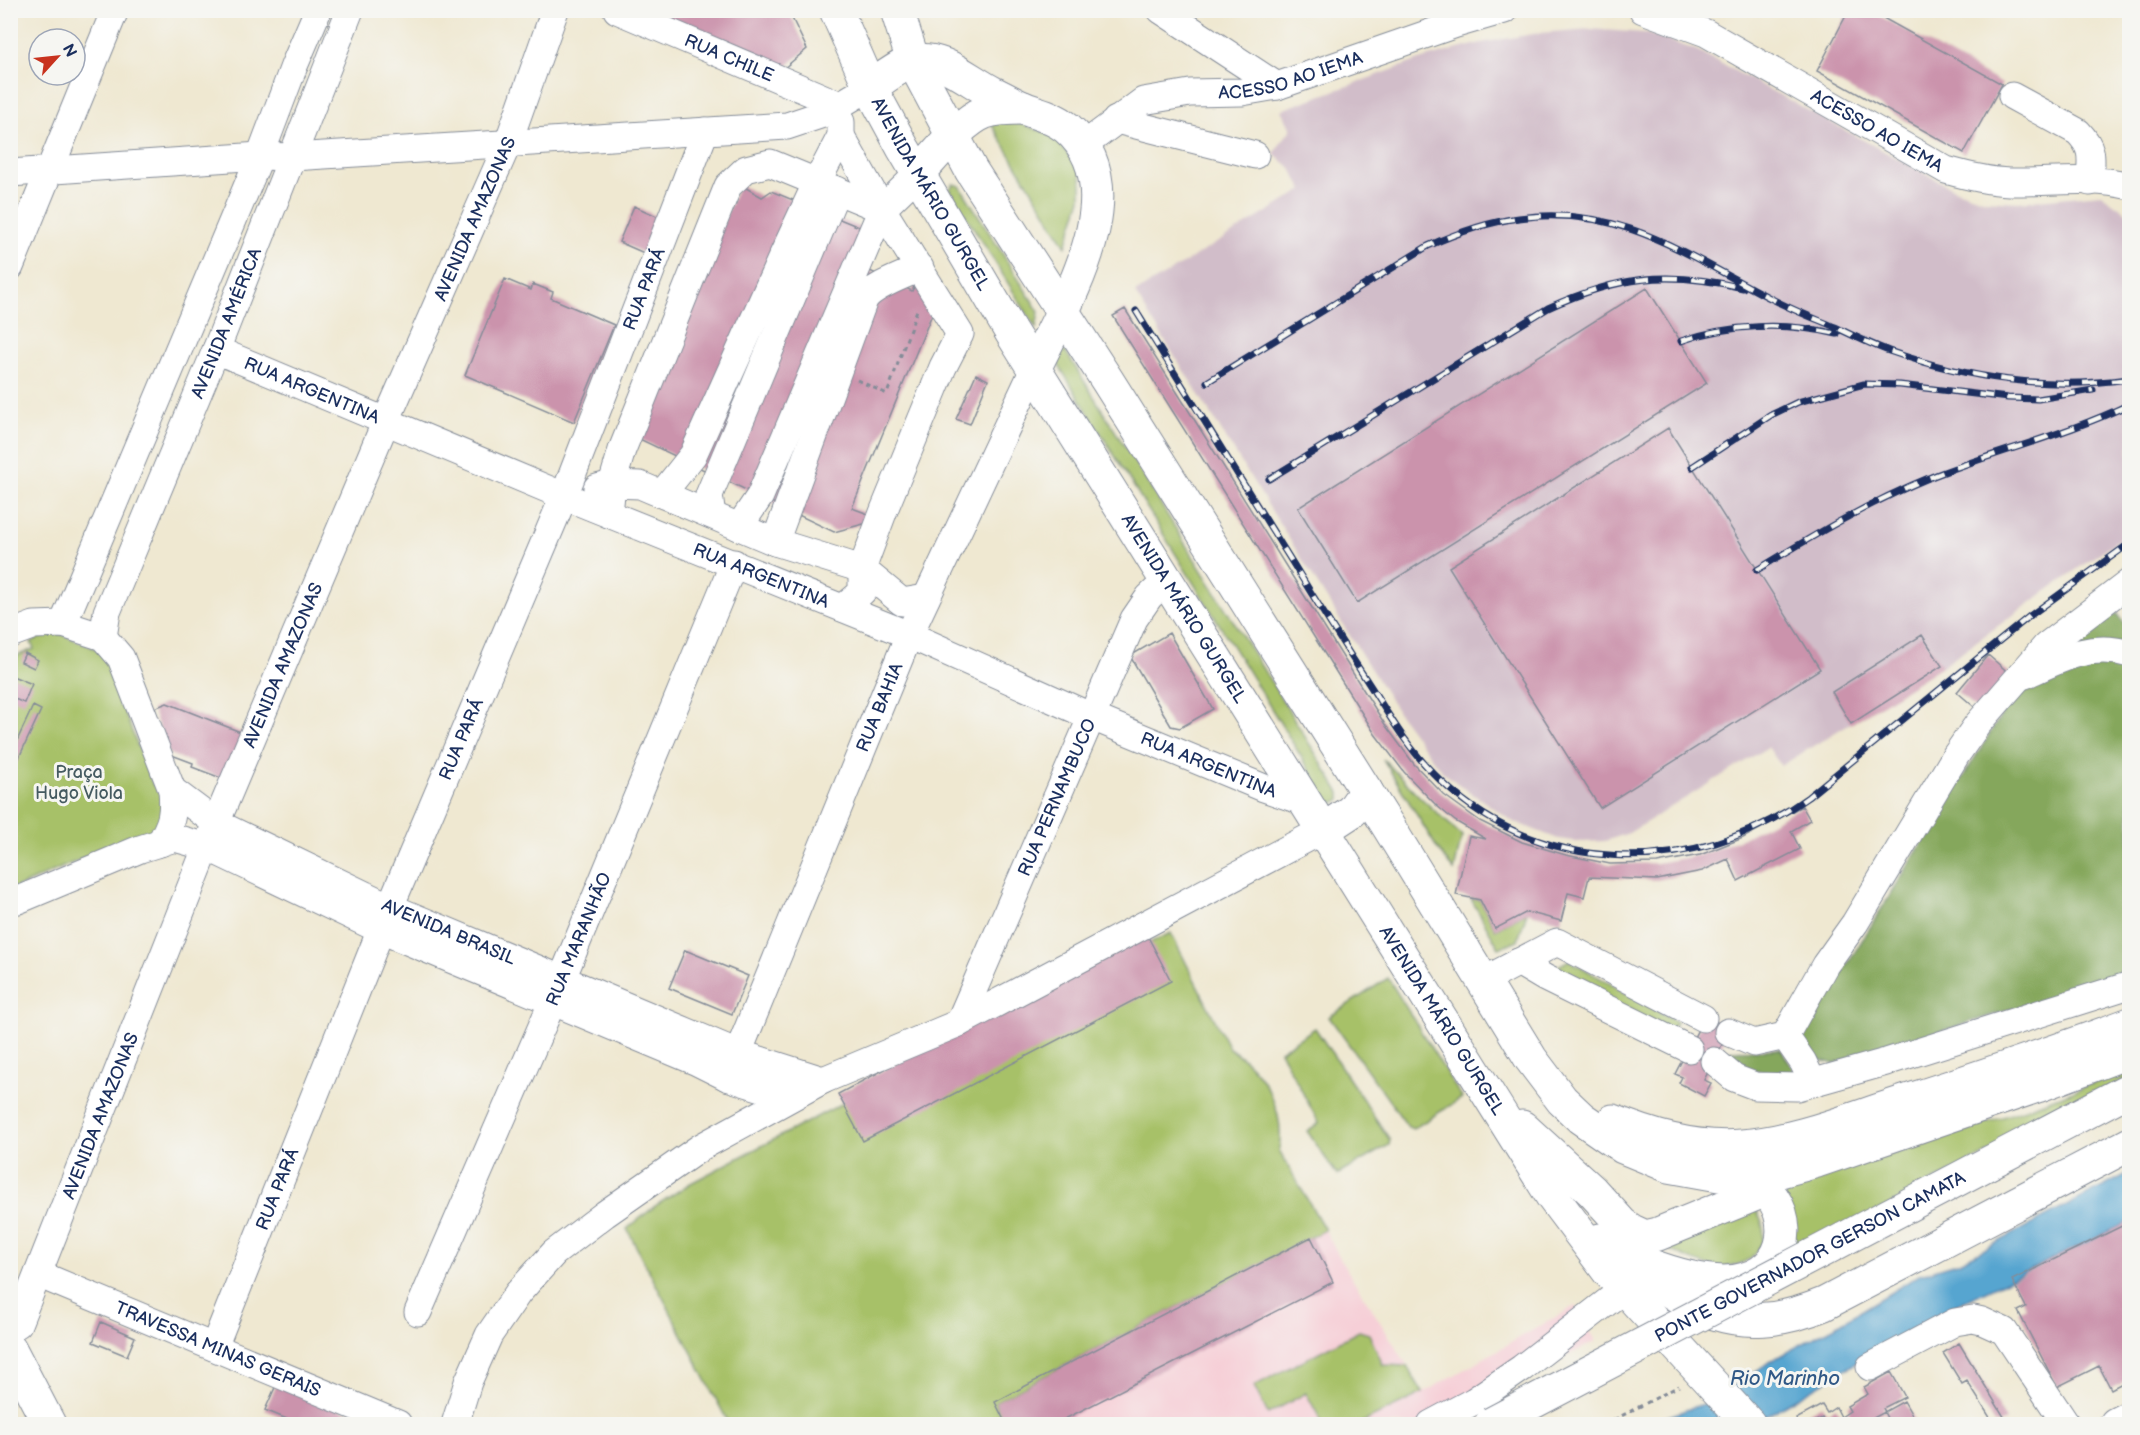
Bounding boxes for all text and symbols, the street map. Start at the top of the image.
north arrow [27,27,87,87]
street label: RUA CHILE [681,29,777,86]
text: N [58,41,80,61]
street label: ACESSO AO IEMA [1218,47,1365,103]
street label: ACESSO AO IEMA [1807,85,1947,177]
street label: AVENIDA MÁRIO GURGEL [867,94,995,294]
street label: AVENIDA AMAZONAS [430,134,520,304]
street label: RUA PARÁ [619,243,670,333]
street label: AVENIDA AMÉRICA [187,245,266,401]
street label: RUA ARGENTINA [241,352,383,428]
street label: AVENIDA MÁRIO GURGEL [1117,510,1251,707]
street label: RUA ARGENTINA [690,539,832,612]
street label: AVENIDA AMAZONAS [239,580,327,751]
street label: RUA BAHIA [852,660,907,755]
street label: RUA PARÁ [434,694,488,783]
street label: RUA PERNAMBUCO [1013,715,1100,879]
street label: RUA ARGENTINA [1138,728,1279,802]
park label: Praça Hugo Viola [35,762,123,804]
street label: RUA MARANHÃO [542,869,615,1009]
street label: AVENIDA BRASIL [378,894,519,969]
street label: AVENIDA MÁRIO GURGEL [1375,922,1509,1119]
street label: AVENIDA AMAZONAS [58,1029,143,1202]
street label: RUA PARÁ [251,1144,303,1233]
street label: PONTE GOVERNADOR GERSON CAMATA [1651,1167,1969,1347]
street label: TRAVESSA MINAS GERAIS [112,1297,324,1401]
water label: Rio Marinho [1730,1367,1840,1391]

